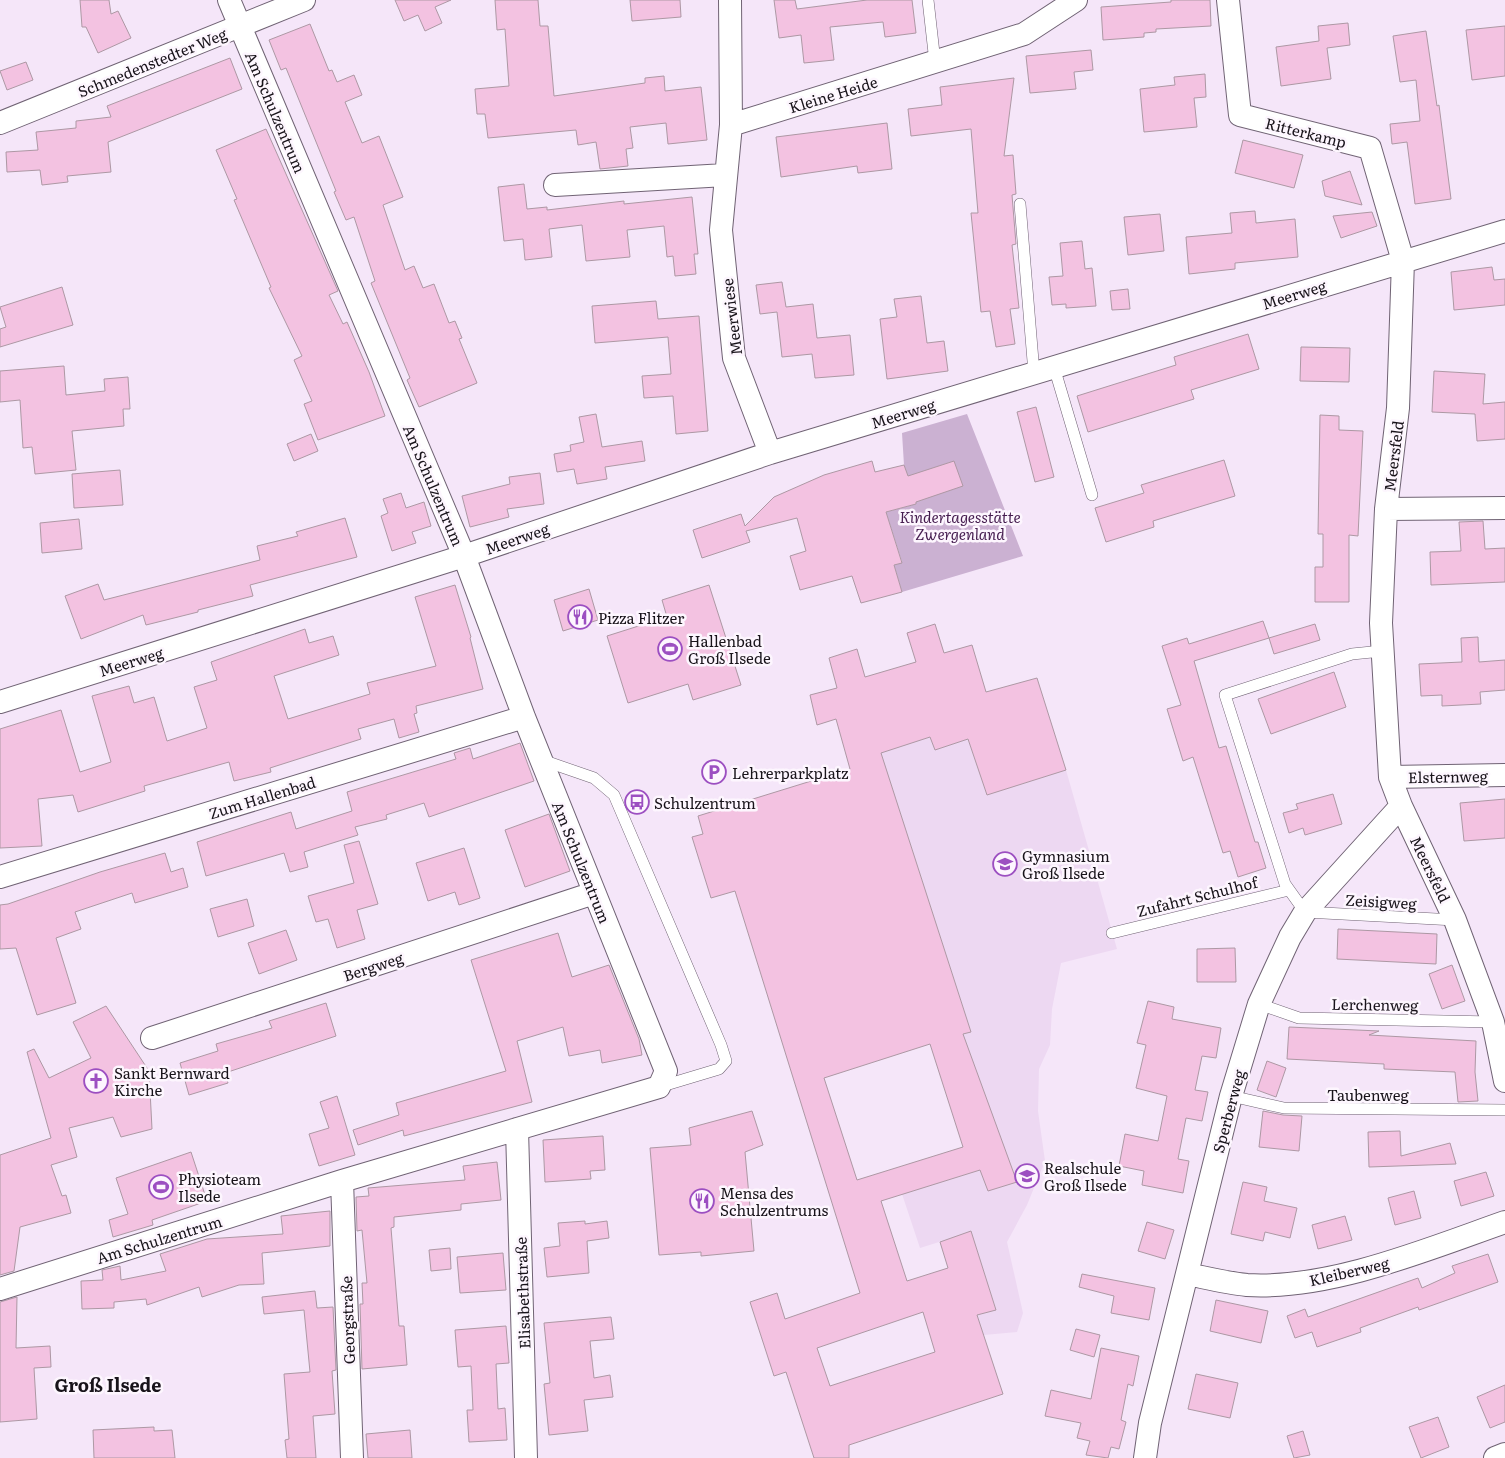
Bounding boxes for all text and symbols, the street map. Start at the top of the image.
street label: Schmedenstedter Weg [74,21,231,102]
street label: Am Schulzentrum [240,48,312,177]
street label: Kleine Heide [786,70,880,118]
street label: Ritterkamp [1263,111,1349,153]
street label: Meerweg [1259,273,1330,315]
street label: Meerwiese [715,277,747,357]
street label: Meerweg [868,392,939,434]
street label: Meersfeld [1377,419,1409,493]
street label: Am Schulzentrum [398,421,470,550]
park label: Kindertagesstätte Zwergenland [899,505,1021,545]
street label: Meerweg [482,516,553,560]
restaurant icon: Pizza Flitzer [567,604,593,630]
place label: Pizza Flitzer [598,606,684,629]
place label: Hallenbad Groß Ilsede [688,629,771,669]
sports icon: Hallenbad Groß Ilsede [657,636,683,662]
street label: Meerweg [96,640,167,682]
parking icon: Lehrerparkplatz [701,759,727,785]
place label: Lehrerparkplatz [732,761,849,784]
street label: Elsternweg [1408,764,1489,788]
street label: Zum Hallenbad [206,770,318,824]
bus stop icon: Schulzentrum [624,789,650,815]
place label: Schulzentrum [654,791,756,814]
street label: Am Schulzentrum [547,797,617,927]
street label: Meersfeld [1405,832,1457,906]
place label: Gymnasium Groß Ilsede [1022,844,1110,884]
school or university icon: Gymnasium Groß Ilsede [992,851,1018,877]
street label: Zufahrt Schulhof [1134,870,1261,922]
street label: Zeisigweg [1345,888,1418,914]
street label: Bergweg [340,945,407,986]
street label: Lerchenweg [1331,992,1419,1016]
place label: Sankt Bernward Kirche [114,1061,230,1101]
street label: Sperberweg [1206,1066,1250,1155]
church icon: Sankt Bernward Kirche [83,1068,109,1094]
street label: Taubenweg [1327,1083,1410,1106]
place label: Realschule Groß Ilsede [1044,1156,1127,1196]
school or university icon: Realschule Groß Ilsede [1014,1163,1040,1189]
place label: Physioteam Ilsede [178,1167,261,1207]
sports icon: Physioteam Ilsede [148,1174,174,1200]
place label: Mensa des Schulzentrums [720,1181,829,1221]
restaurant icon: Mensa des Schulzentrums [689,1188,715,1214]
street label: Am Schulzentrum [93,1209,225,1269]
street label: Elisabethstraße [509,1236,535,1349]
street label: Kleiberweg [1307,1251,1392,1291]
street label: Georgstraße [334,1275,360,1365]
district label: Groß Ilsede [54,1371,162,1398]

